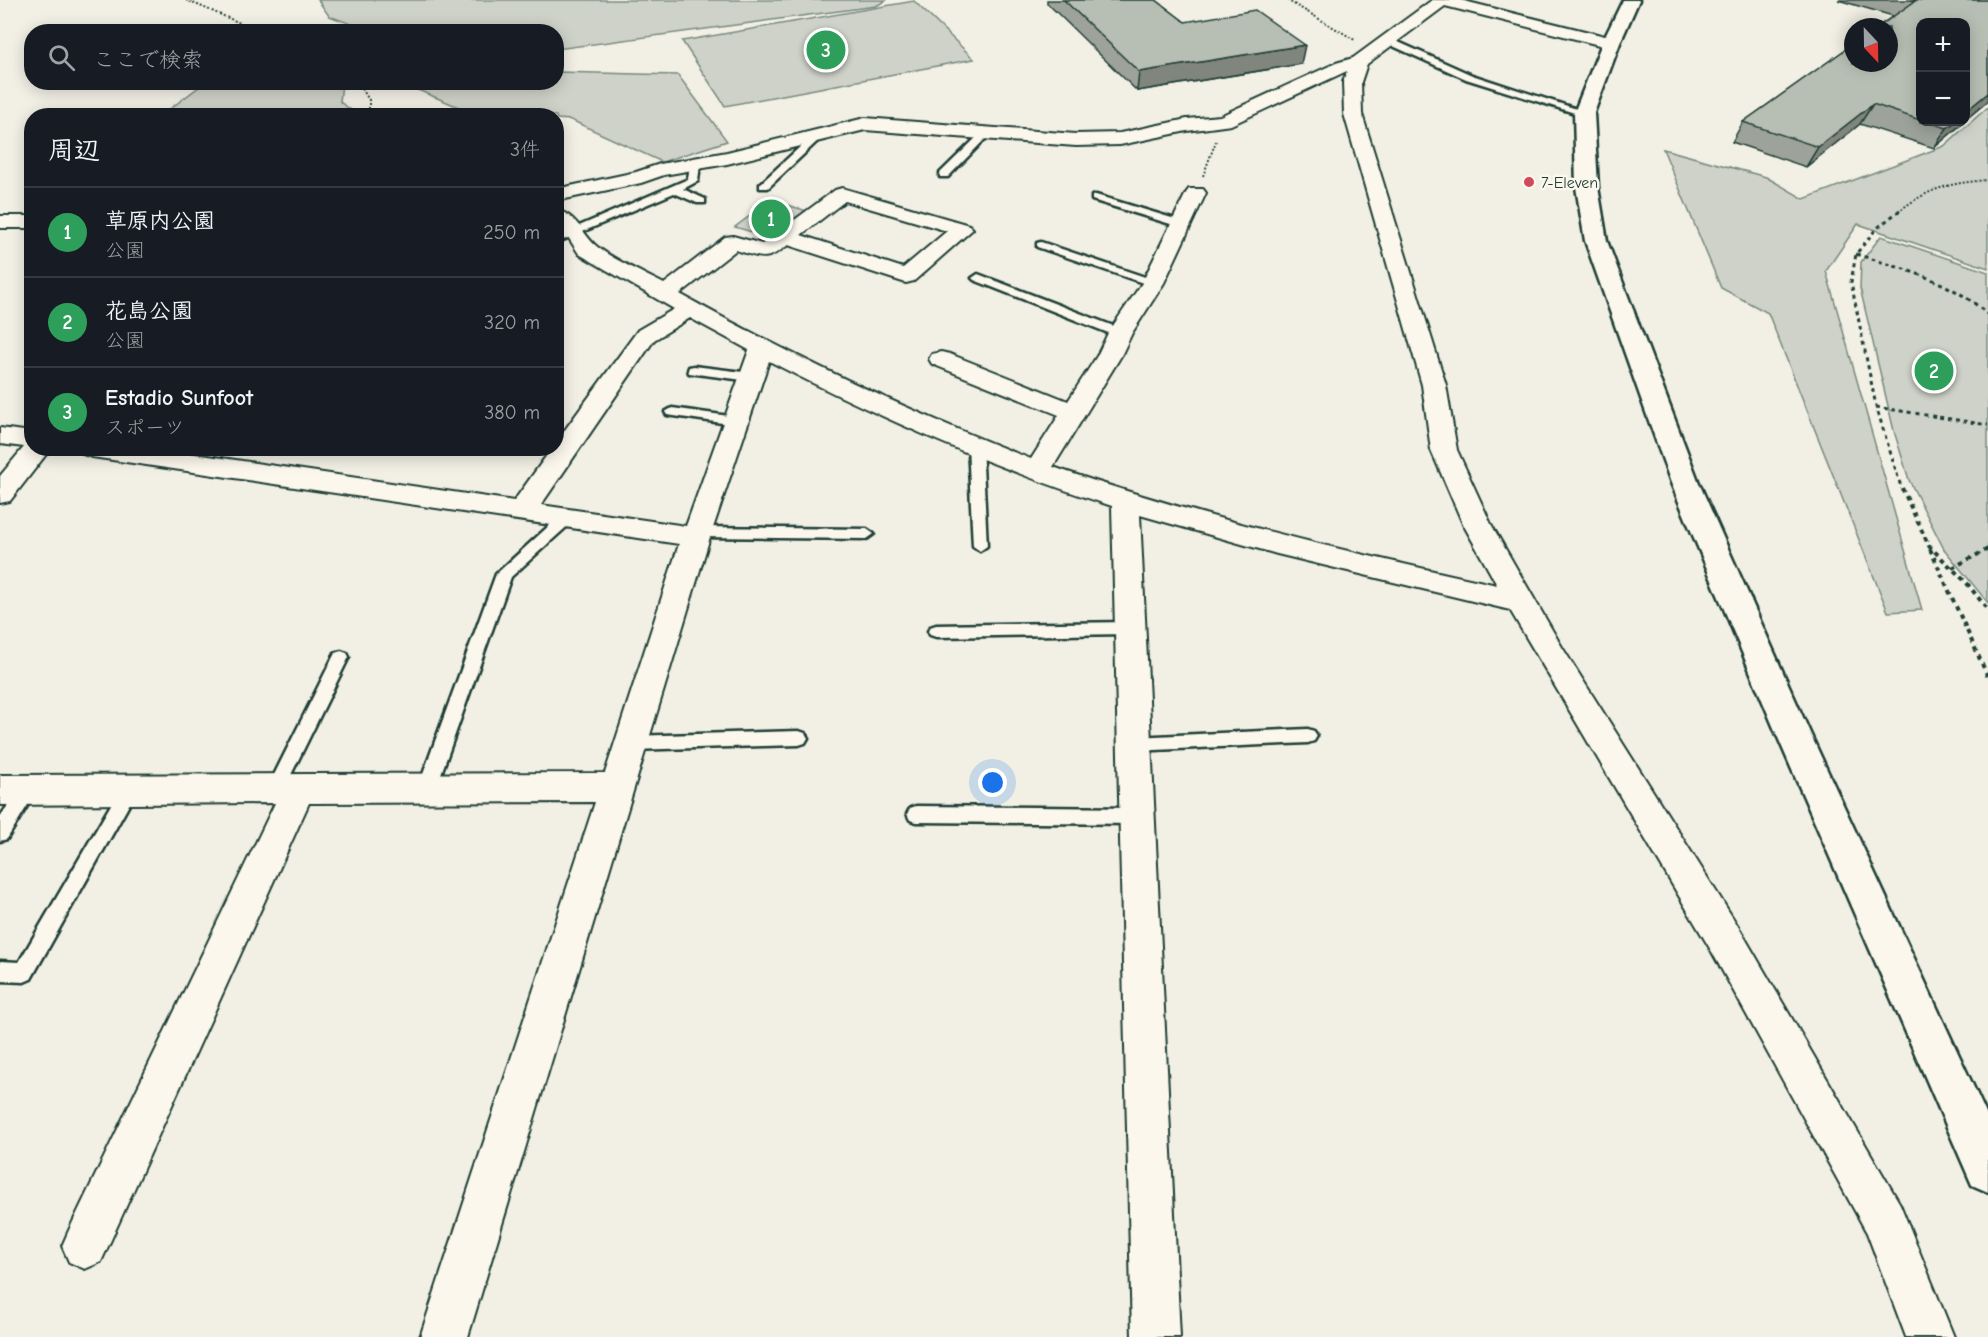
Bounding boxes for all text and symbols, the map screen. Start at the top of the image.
north arrow [1844,18,1898,72]
map controls [1916,18,1970,126]
button: + [1916,18,1970,72]
search box [24,24,564,90]
pin: 3 [806,28,846,72]
icon: search [45,41,78,74]
text: ここで検索 [93,47,203,73]
button: − [1916,72,1970,126]
text: 周辺 [48,136,100,166]
text: 3件 [510,138,540,161]
place label: 7-Eleven [1541,174,1598,192]
marker: 7-Eleven [1522,175,1536,189]
pin: 1 [752,196,790,242]
text: 草原内公園 [105,208,215,234]
text: 1 [64,221,71,244]
text: 250 m [483,221,540,244]
text: 公園 [105,239,145,262]
text: 花島公園 [105,298,193,324]
text: 2 [63,311,72,334]
text: 320 m [484,311,540,334]
text: 公園 [105,329,145,352]
pin: 2 [1914,348,1954,394]
text: Estadio Sunfoot [105,385,253,411]
text: 3 [63,401,72,424]
text: 380 m [484,401,540,424]
text: スポーツ [105,416,185,439]
your location [978,768,1007,797]

